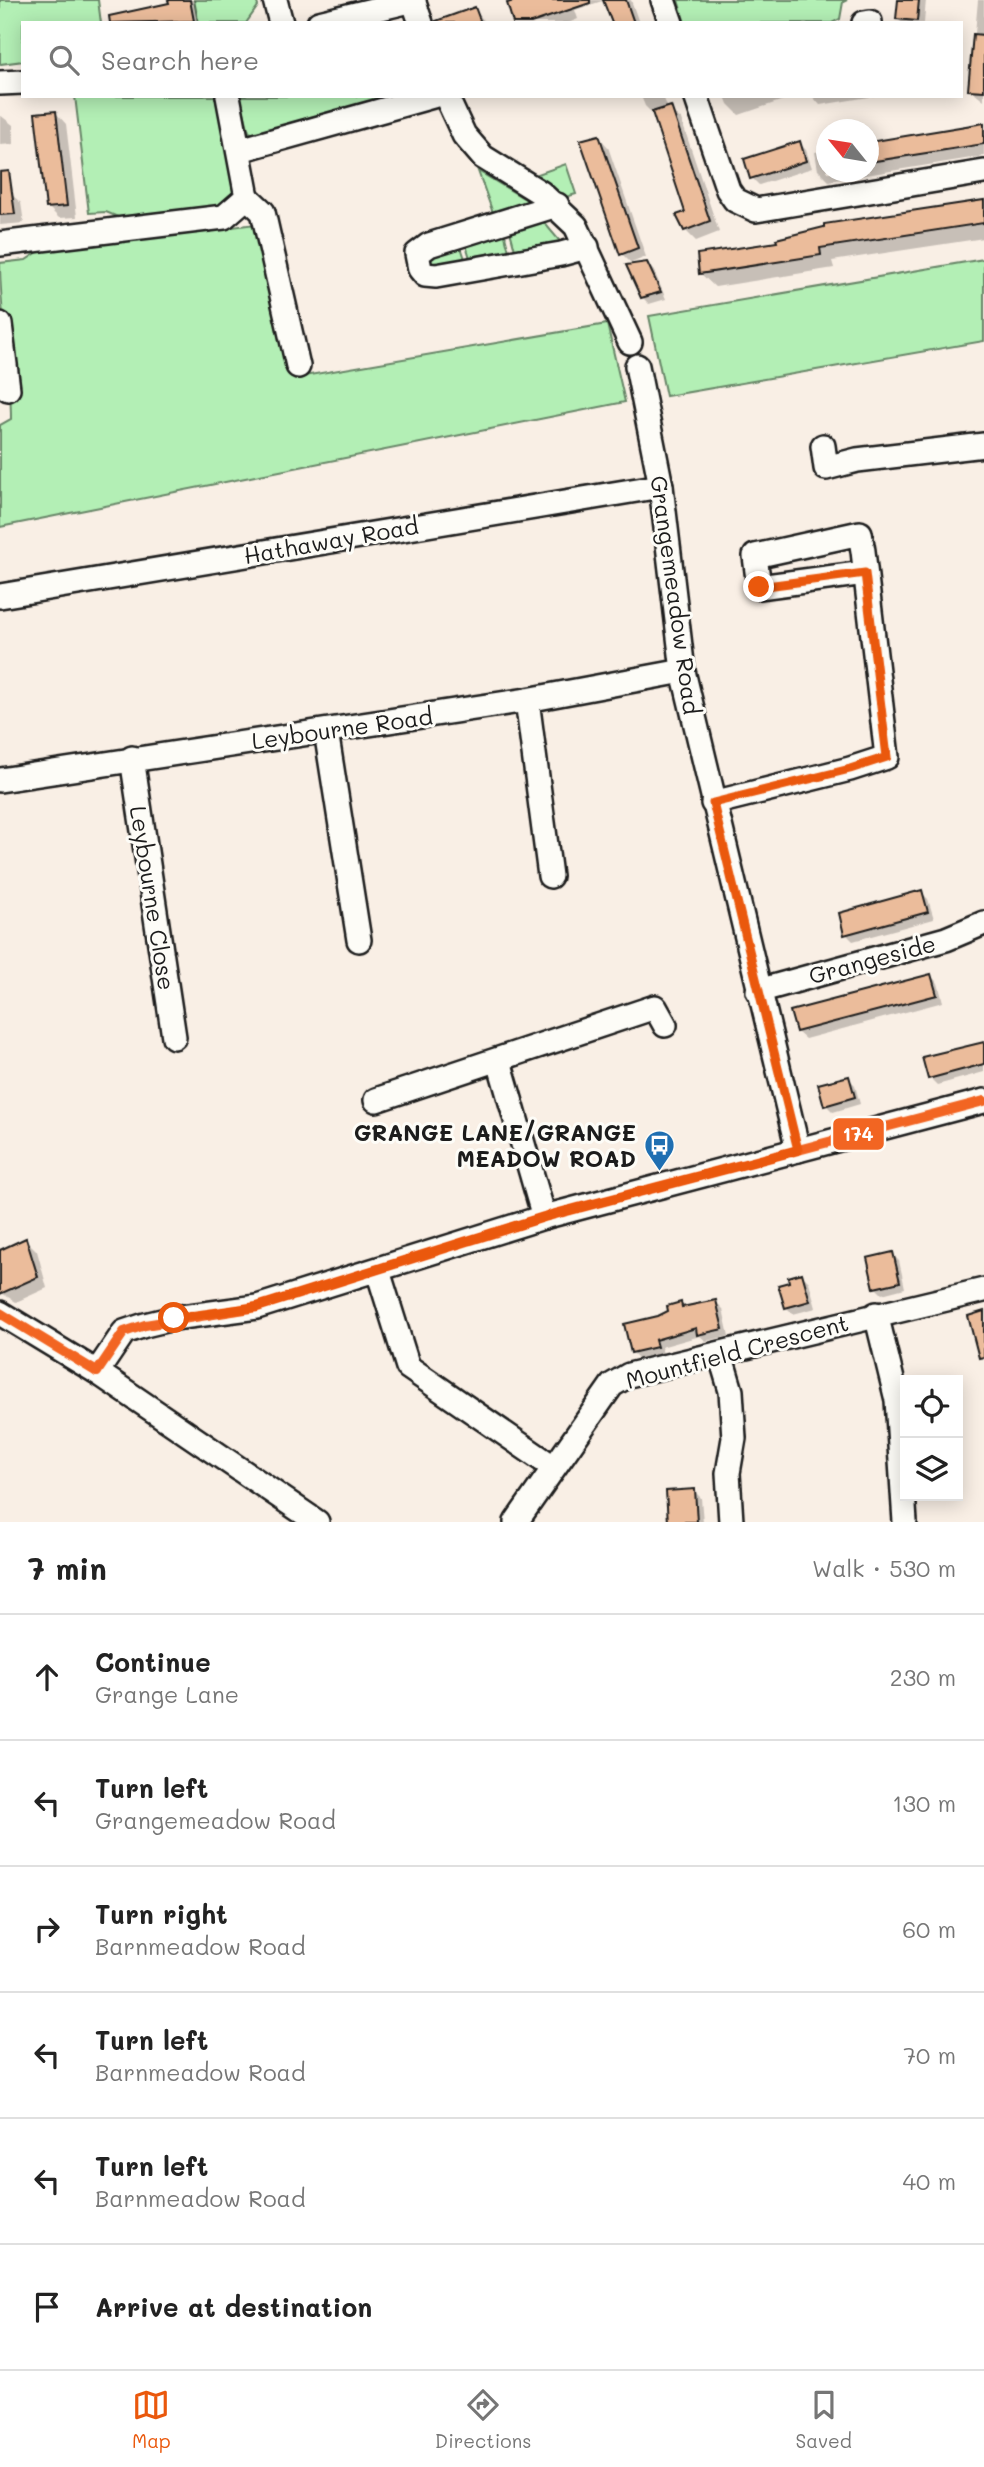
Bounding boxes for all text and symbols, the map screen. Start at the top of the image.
search box [21,21,963,98]
icon: search [45,41,83,79]
text: Search here [101,43,259,77]
north arrow [816,119,879,182]
street label: Grangemeadow Road [644,474,708,716]
street label: Hathaway Road [241,510,421,570]
route end [743,571,774,602]
street label: Leybourne Road [250,700,434,756]
street label: Leybourne Close [124,804,182,992]
street label: Grangeside [805,928,939,990]
place label: GRANGE LANE/GRANGE MEADOW ROAD [354,1117,636,1173]
line badge: 174 [832,1117,885,1151]
text: 174 [842,1121,874,1146]
bus stop icon: GRANGE LANE/GRANGE MEADOW ROAD [642,1128,676,1172]
route start [158,1302,189,1333]
street label: Mountfield Crescent [622,1307,852,1395]
map controls [900,1375,963,1501]
button: locate [900,1375,963,1438]
button: layers [900,1438,963,1501]
text: 7 min [28,1548,107,1588]
text: Walk · 530 m [812,1553,956,1583]
text: Continue [95,1645,211,1679]
icon: ahead [28,1658,66,1696]
text: 230 m [890,1662,956,1692]
text: Grange Lane [95,1679,239,1709]
text: Turn left [95,1771,208,1805]
icon: left [28,1784,66,1822]
text: 130 m [892,1788,956,1818]
text: Grangemeadow Road [95,1805,336,1835]
text: Turn right [95,1897,228,1931]
icon: right [28,1910,66,1948]
text: 60 m [902,1914,956,1944]
text: Barnmeadow Road [95,1931,306,1961]
text: Turn left [95,2023,208,2057]
icon: left [28,2036,66,2074]
text: 70 m [903,2040,956,2070]
text: Barnmeadow Road [95,2057,306,2087]
text: Turn left [95,2149,208,2183]
icon: left [28,2162,66,2200]
text: 40 m [903,2166,956,2196]
text: Barnmeadow Road [95,2183,306,2213]
icon: arrive [28,2288,66,2326]
text: Arrive at destination [95,2290,372,2324]
tab: Map [132,2386,171,2453]
tab: Directions [435,2386,531,2453]
tab: Saved [796,2386,852,2453]

